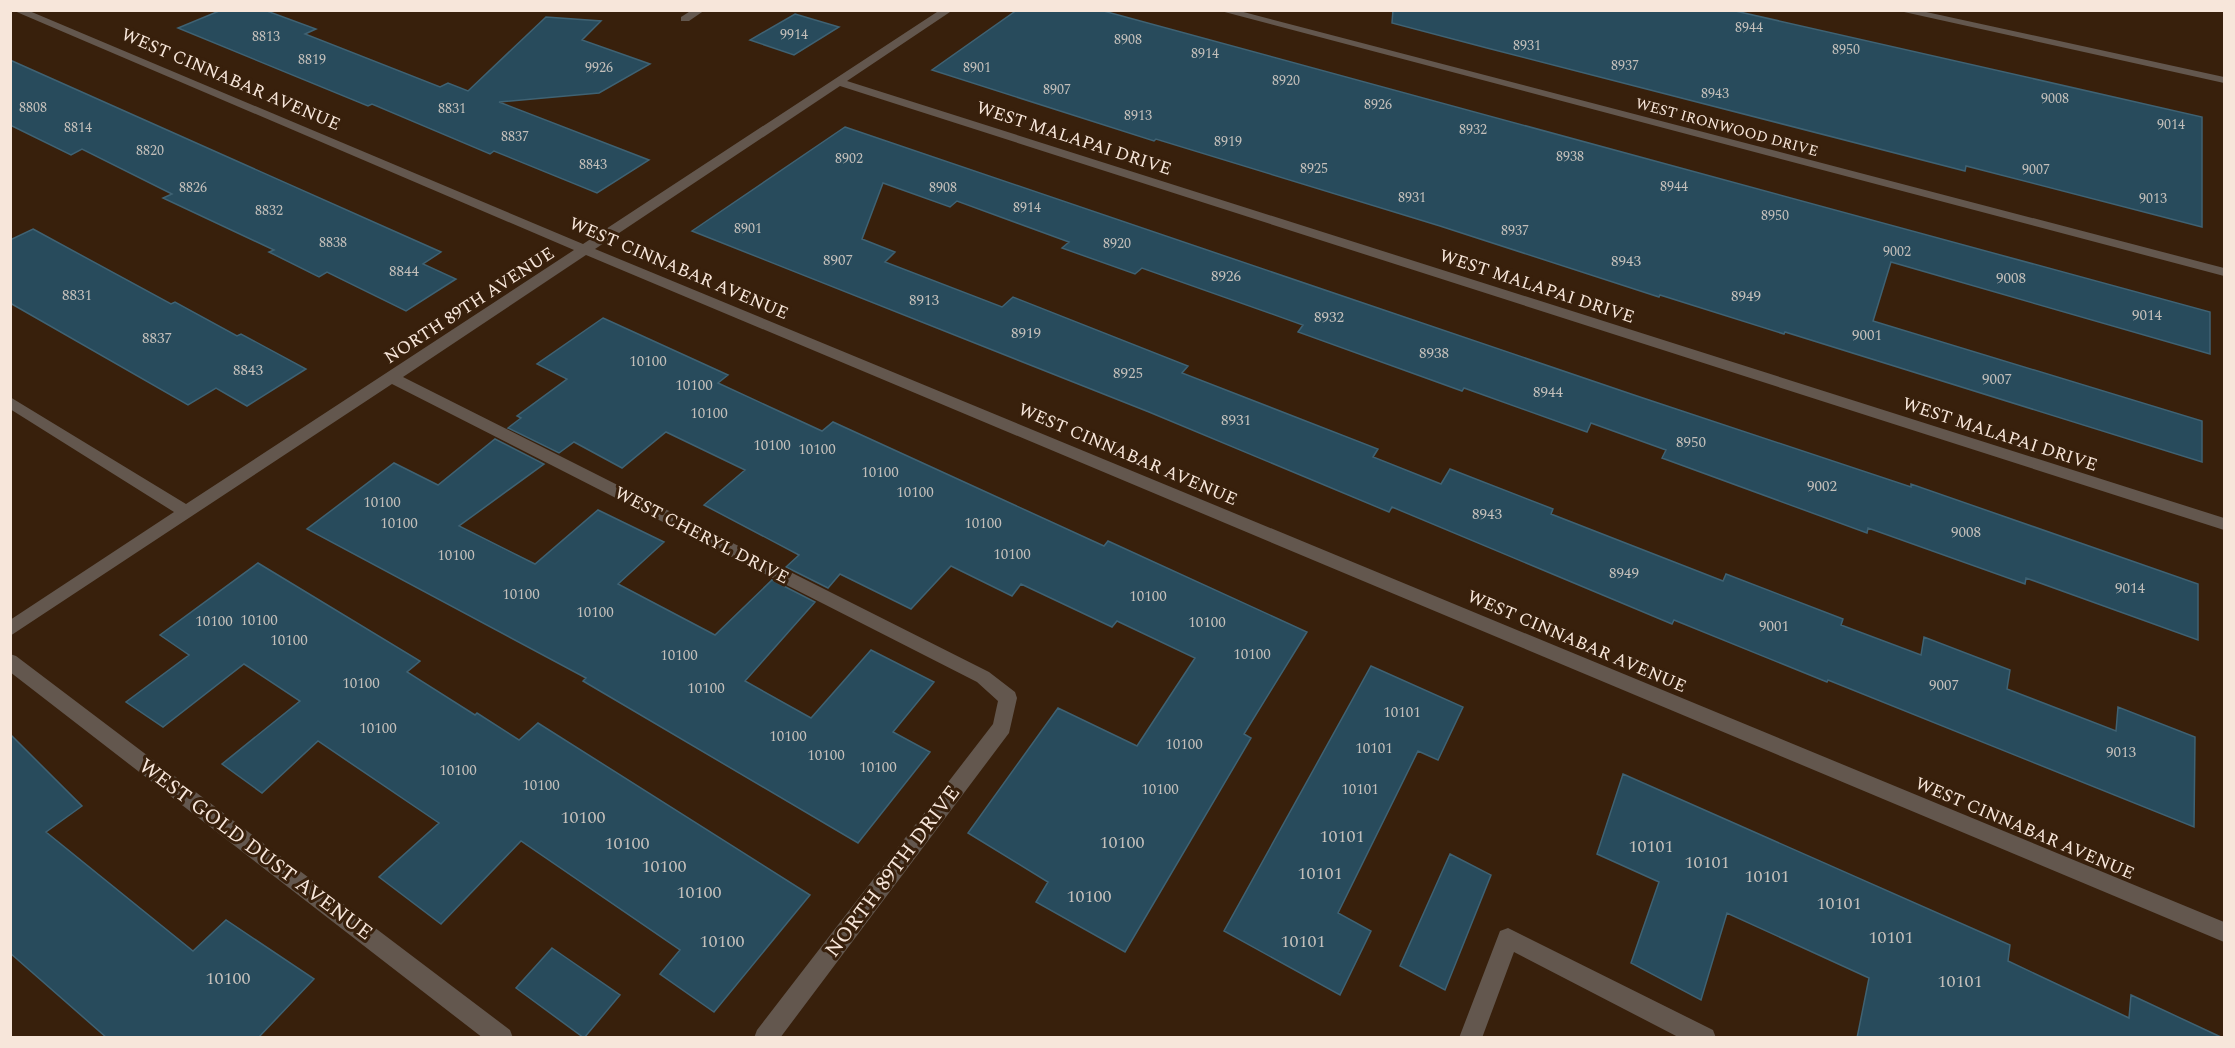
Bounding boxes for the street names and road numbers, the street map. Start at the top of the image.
street label: WEST CINNABAR AVENUE [117,21,345,138]
street label: WEST IRONWOOD DRIVE [1633,92,1821,163]
street label: WEST MALAPAI DRIVE [973,94,1175,183]
street label: WEST CINNABAR AVENUE [565,210,793,327]
street label: NORTH 89TH AVENUE [379,240,560,371]
street label: WEST MALAPAI DRIVE [1436,242,1638,331]
street label: WEST MALAPAI DRIVE [1899,390,2101,479]
street label: WEST CINNABAR AVENUE [1014,396,1242,513]
street label: WEST CHERYL DRIVE [610,480,794,591]
street label: WEST CINNABAR AVENUE [1463,583,1691,700]
street label: WEST GOLD DUST AVENUE [131,751,379,949]
street label: WEST CINNABAR AVENUE [1911,770,2139,887]
street label: NORTH 89TH DRIVE [817,779,968,965]

